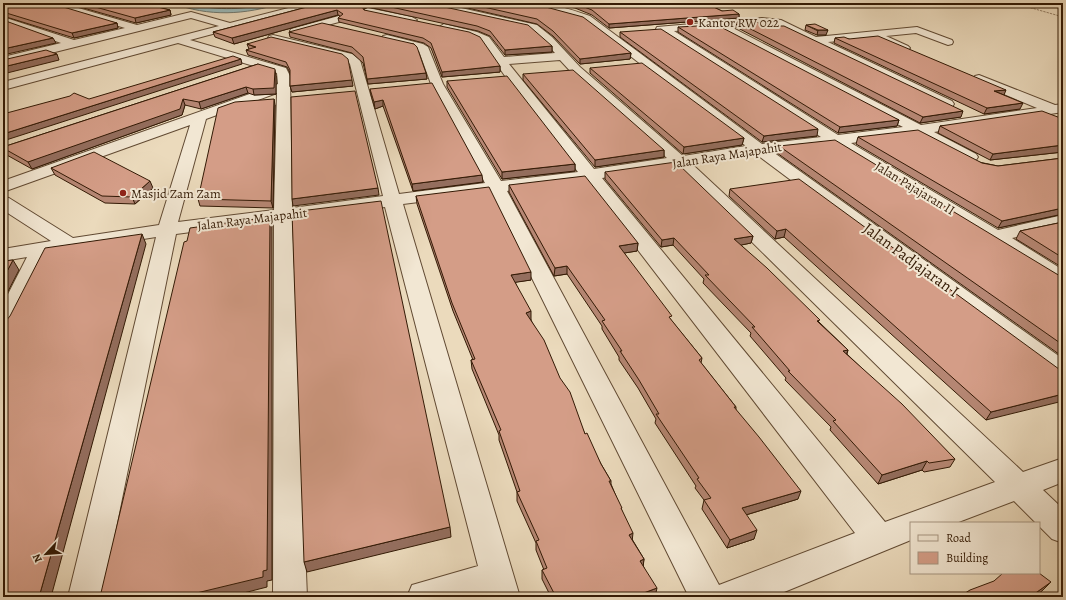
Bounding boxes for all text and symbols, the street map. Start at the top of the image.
place label: Kantor RW 022 [698,14,779,31]
marker: Kantor RW 022 [685,17,695,27]
street label: Jalan Raya Majapahit [671,138,784,172]
street label: Jalan Pajajaran II [872,157,958,219]
place label: Masjid Zam Zam [131,185,221,202]
marker: Masjid Zam Zam [118,188,128,198]
street label: Jalan Raya Majapahit [196,204,309,234]
street label: Jalan Padjajaran I [858,218,964,302]
legend [910,522,1040,574]
text: Road [946,530,972,546]
north arrow [26,534,66,574]
text: Building [946,550,988,566]
text: N [29,551,46,565]

